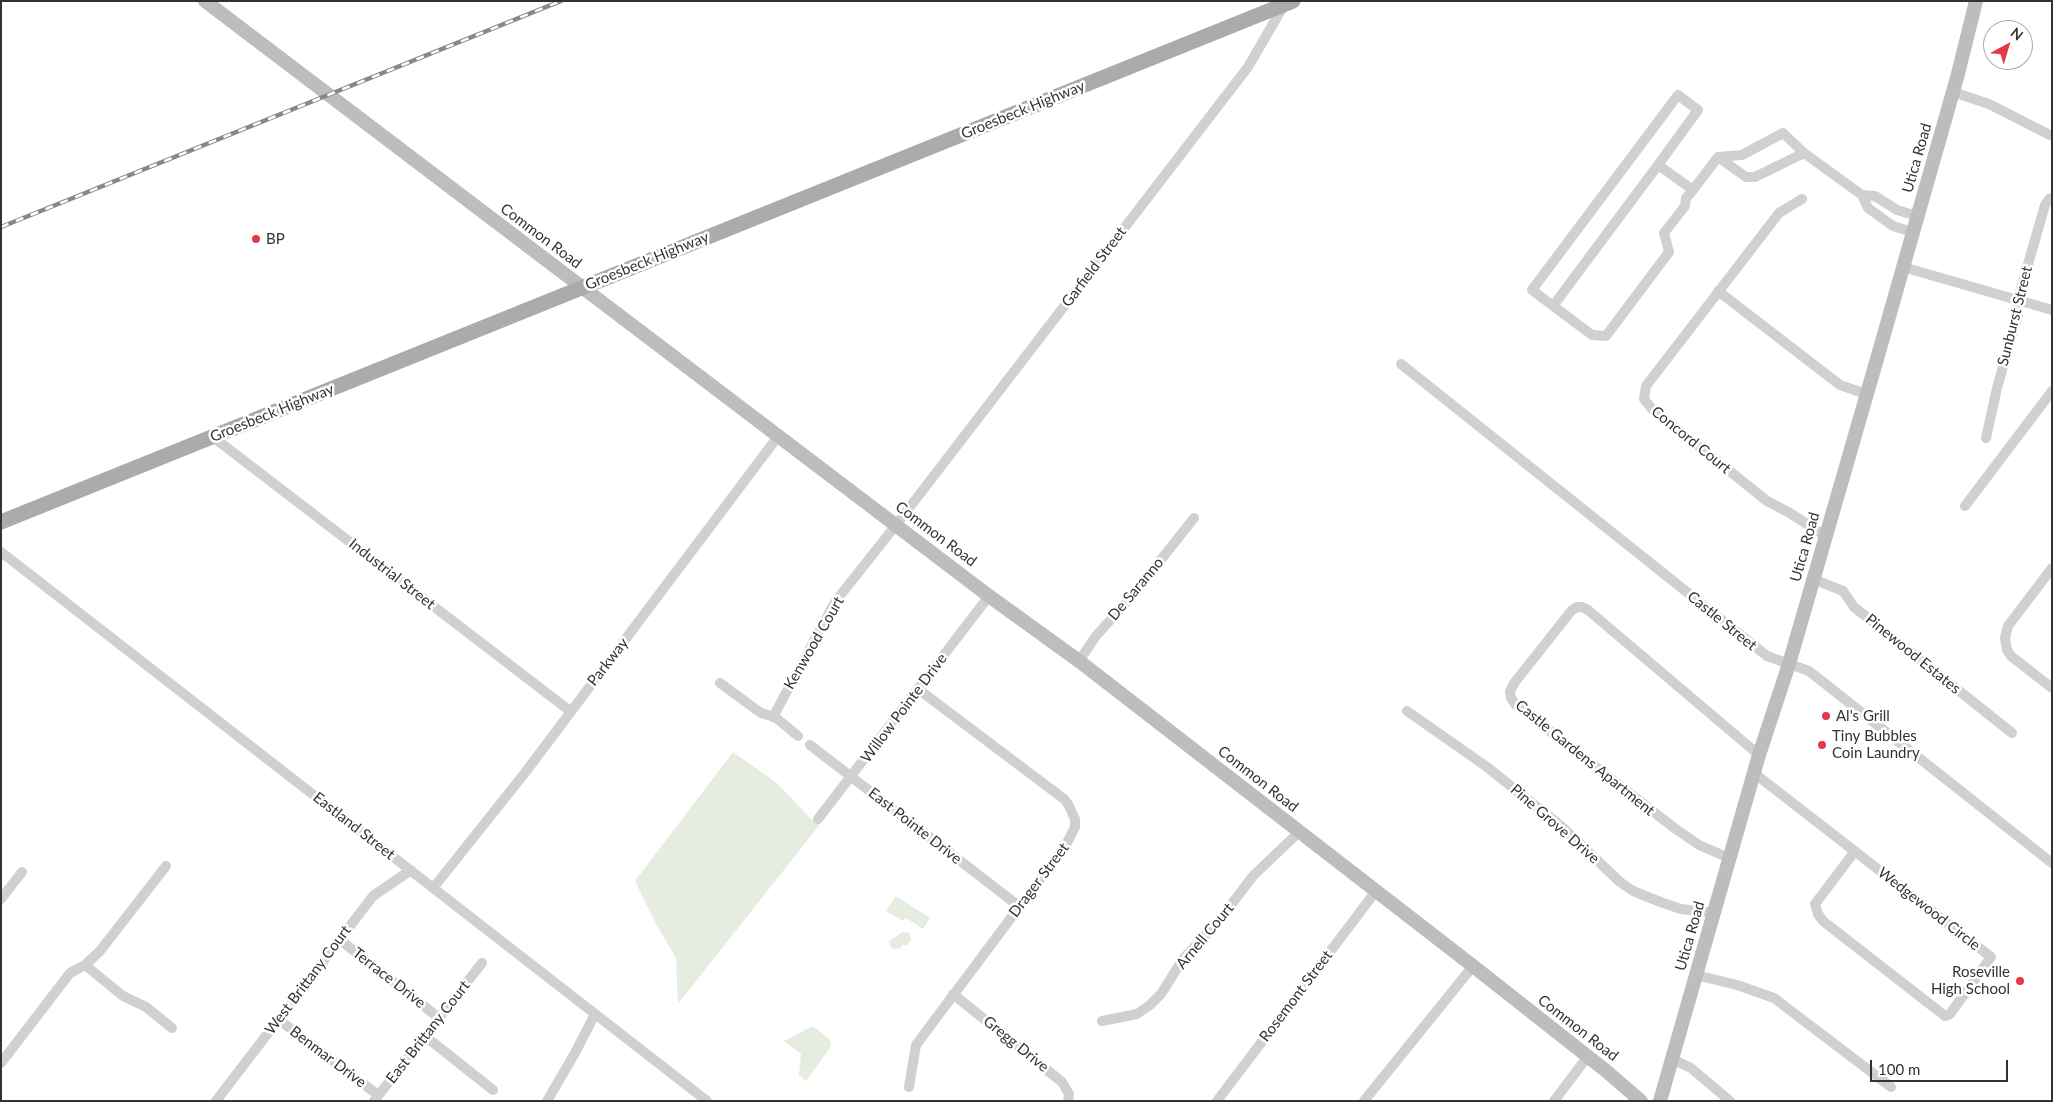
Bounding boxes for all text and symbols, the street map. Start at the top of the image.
north arrow [1983,20,2033,70]
text: N [2008,24,2027,44]
street label: Groesbeck Highway [959,77,1087,143]
street label: Utica Road [1898,121,1936,195]
street label: Common Road [497,200,585,272]
street label: Garfield Street [1058,223,1130,311]
street label: Groesbeck Highway [583,228,711,294]
place label: BP [266,230,285,248]
marker: BP [250,233,262,245]
street label: Sunburst Street [1994,264,2036,368]
street label: Groesbeck Highway [208,380,336,446]
street label: Concord Court [1648,402,1734,478]
street label: Common Road [892,498,980,570]
street label: Utica Road [1786,510,1824,584]
street label: Industrial Street [345,535,439,613]
street label: De Saranno [1104,554,1168,624]
street label: Castle Street [1684,588,1760,654]
street label: Kenwood Court [780,593,848,693]
street label: Pinewood Estates [1862,610,1964,698]
street label: Parkway [584,634,632,690]
street label: Willow Pointe Drive [857,650,951,766]
street label: Castle Gardens Apartment [1512,696,1658,820]
place label: Al's Grill [1836,707,1890,725]
marker: Al's Grill [1820,710,1832,722]
place label: Tiny Bubbles Coin Laundry [1832,727,1920,762]
marker: Tiny Bubbles Coin Laundry [1816,739,1828,751]
street label: Common Road [1214,742,1302,816]
street label: Pine Grove Drive [1507,780,1603,868]
street label: East Pointe Drive [865,784,965,868]
street label: Eastland Street [309,788,399,864]
street label: Drager Street [1005,839,1073,921]
street label: Wedgewood Circle [1874,863,1984,955]
street label: Arnell Court [1172,899,1238,973]
street label: Utica Road [1671,899,1709,973]
street label: West Brittany Court [261,922,355,1038]
street label: Terrace Drive [349,944,429,1012]
street label: Rosemont Street [1256,947,1336,1045]
place label: Roseville High School [1931,963,2010,998]
marker: Roseville High School [2014,975,2026,987]
street label: East Brittany Court [382,977,474,1087]
street label: Common Road [1534,991,1622,1065]
street label: Gregg Drive [980,1012,1052,1076]
street label: Benmar Drive [286,1023,370,1091]
scale bar [1873,1050,2010,1082]
text: 100 m [1878,1060,1920,1078]

